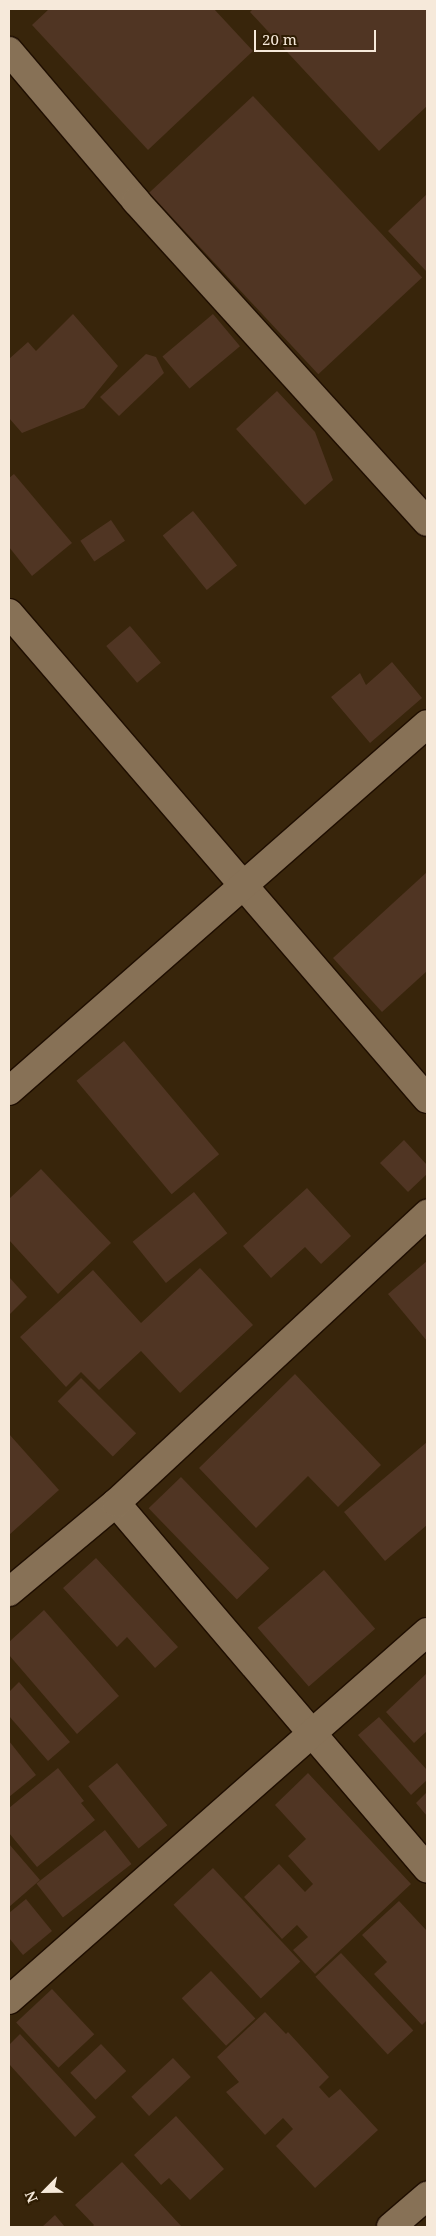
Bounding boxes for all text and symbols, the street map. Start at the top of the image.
scale bar [256,20,378,52]
text: 20 m [262,29,297,49]
north arrow [20,2166,70,2216]
text: N [20,2188,42,2206]

